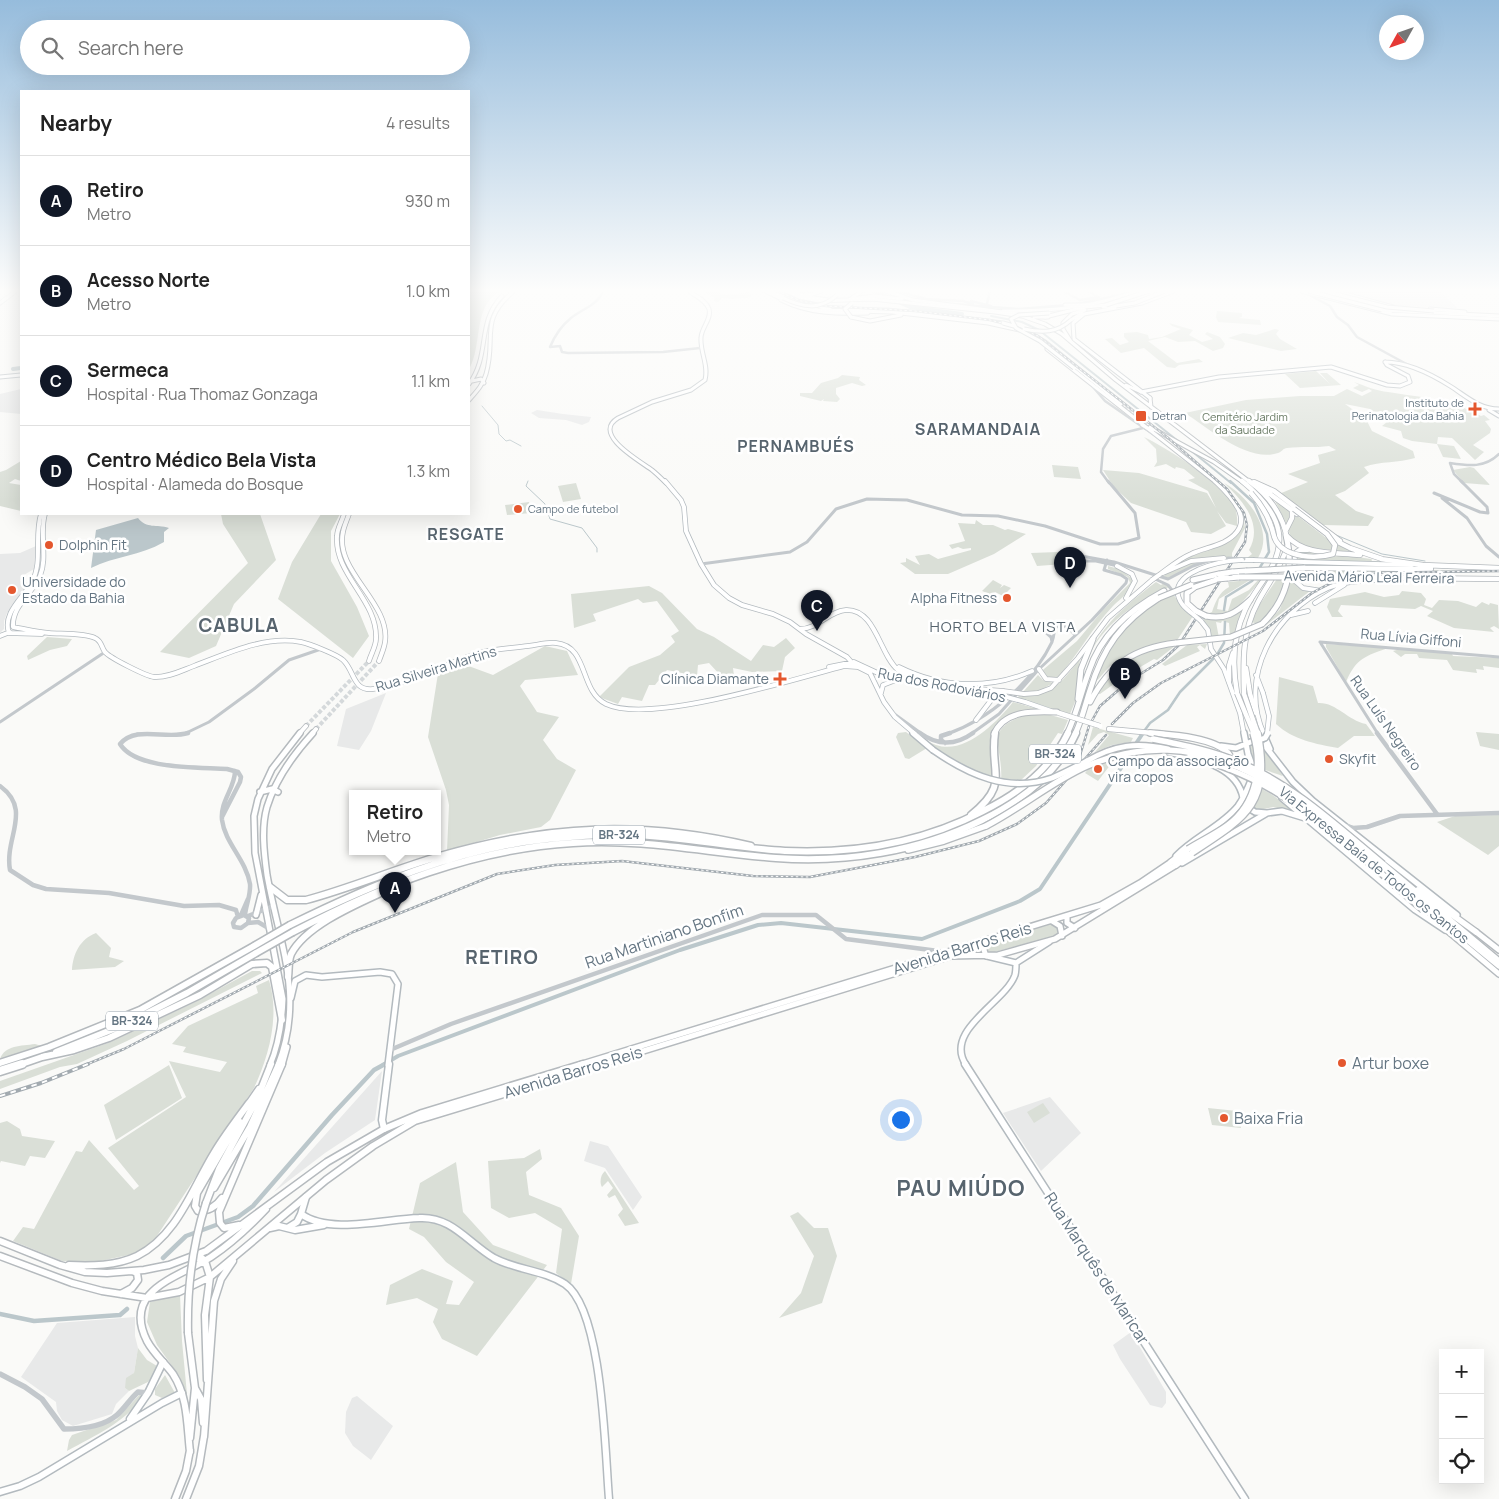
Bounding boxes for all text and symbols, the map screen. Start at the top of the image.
north arrow [1379,15,1424,60]
search box [20,20,470,75]
icon: search [38,34,66,62]
text: Search here [78,35,184,61]
text: Nearby [40,109,112,137]
text: 4 results [386,112,450,134]
text: Retiro [87,177,144,203]
text: A [51,190,61,212]
text: 930 m [405,190,450,212]
text: Metro [87,203,131,225]
text: Acesso Norte [87,267,210,293]
text: B [51,280,61,302]
text: 1.0 km [406,280,450,302]
text: Metro [87,293,131,315]
text: Sermeca [87,357,169,383]
text: C [50,370,62,392]
text: 1.1 km [411,370,450,392]
text: Hospital · Rua Thomaz Gonzaga [87,383,318,405]
place label: Instituto de Perinatologia da Bahia [1352,395,1465,423]
marker: Instituto de Perinatologia da Bahia [1468,402,1482,416]
place label: Detran [1152,408,1187,423]
marker: Detran [1134,409,1148,423]
park label: Cemitério Jardim da Saudade [1202,409,1288,437]
district label: SARAMANDAIA [915,418,1041,440]
district label: PERNAMBUÉS [737,435,855,457]
text: Centro Médico Bela Vista [87,447,316,473]
text: D [50,460,62,482]
text: 1.3 km [407,460,450,482]
text: Hospital · Alameda do Bosque [87,473,303,495]
place label: Campo de futebol [528,501,618,516]
marker: Campo de futebol [512,503,524,515]
district label: RESGATE [427,523,505,545]
place label: Dolphin Fit [59,535,127,554]
marker: Dolphin Fit [43,539,55,551]
pin: D [1054,547,1086,588]
street label: Avenida Mário Leal Ferreira [1284,566,1454,587]
place label: Universidade do Estado da Bahia [22,572,126,607]
marker: Universidade do Estado da Bahia [6,584,18,596]
place label: Alpha Fitness [911,588,997,607]
pin: C [801,590,833,631]
marker: Alpha Fitness [1001,592,1013,604]
district label: CABULA [199,612,279,638]
district label: HORTO BELA VISTA [929,616,1077,637]
street label: Rua Lívia Giffoni [1360,624,1462,651]
street label: Rua Silveira Martins [373,641,499,696]
pin: B [1109,658,1141,699]
street label: Rua dos Rodoviários [877,663,1008,706]
place label: Clínica Diamante [661,669,769,688]
street label: Rua Luís Negreiro [1346,671,1426,774]
marker: Clínica Diamante [773,672,787,686]
road number: BR-324 [1029,744,1081,764]
place label: Skyfit [1339,749,1376,768]
place label: Campo da associação vira copos [1108,751,1249,786]
marker: Skyfit [1323,753,1335,765]
marker: Campo da associação vira copos [1092,763,1104,775]
street label: Via Expressa Baía de Todos os Santos [1275,782,1473,947]
popup [349,790,441,855]
text: Retiro [367,799,423,825]
text: Metro [367,825,411,847]
road number: BR-324 [593,826,645,844]
pin: A [379,872,411,913]
street label: Rua Martiniano Bonfim [582,899,746,973]
street label: Avenida Barros Reis [890,916,1034,980]
district label: RETIRO [465,944,539,970]
road number: BR-324 [106,1011,158,1030]
street label: Avenida Barros Reis [501,1040,645,1104]
place label: Artur boxe [1352,1052,1429,1074]
marker: Artur boxe [1336,1057,1348,1069]
your location [888,1107,914,1133]
place label: Baixa Fria [1234,1107,1303,1129]
marker: Baixa Fria [1218,1112,1230,1124]
district label: PAU MIÚDO [896,1173,1026,1203]
street label: Rua Marquês de Maricar [1040,1188,1155,1348]
map controls [1439,1349,1484,1484]
button: + [1439,1349,1484,1394]
button: − [1439,1394,1484,1439]
button: locate [1439,1439,1484,1484]

